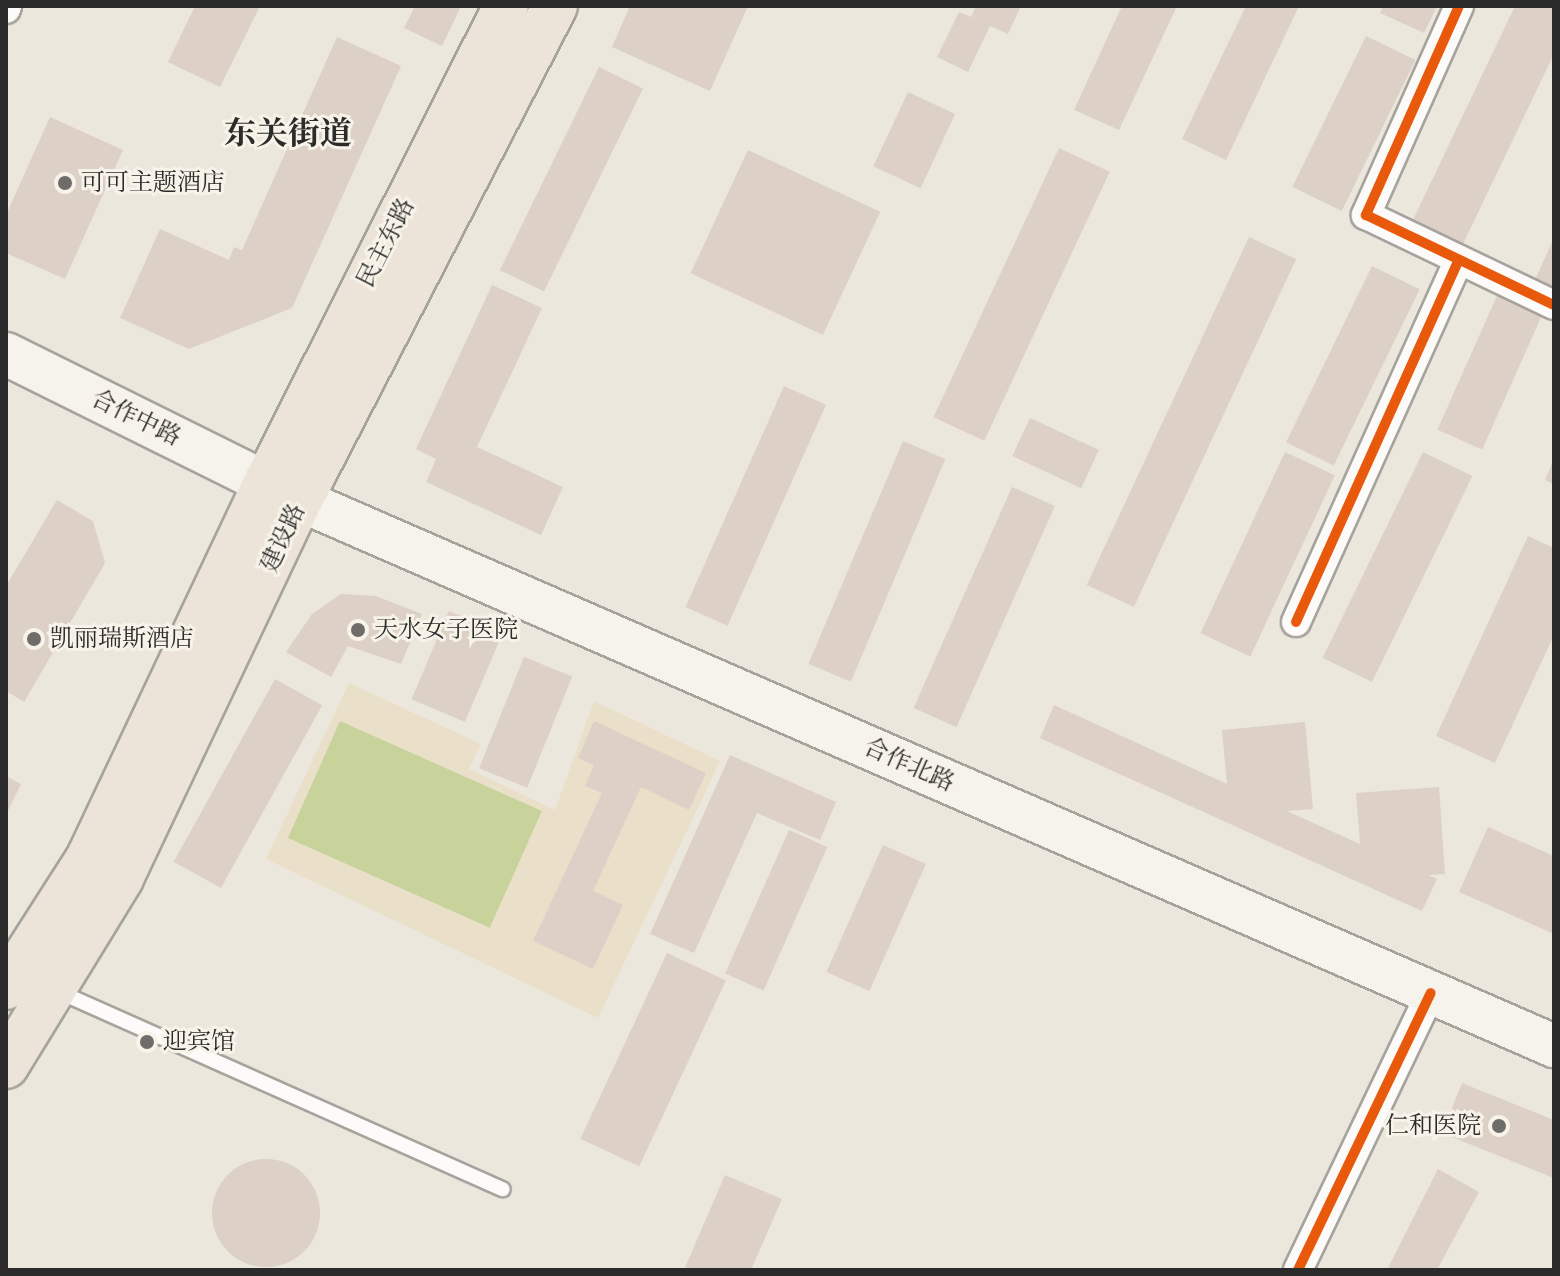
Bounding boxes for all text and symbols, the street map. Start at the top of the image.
district label: 东关街道 [224,115,352,153]
place label: 可可主题酒店 [81,169,225,197]
marker: 可可主题酒店 [56,174,74,192]
street label: 民主东路 [351,194,421,292]
street label: 合作中路 [87,384,185,452]
street label: 建设路 [255,499,311,577]
place label: 天水女子医院 [374,616,518,644]
marker: 天水女子医院 [349,621,367,639]
place label: 凯丽瑞斯酒店 [50,625,194,653]
marker: 凯丽瑞斯酒店 [25,630,43,648]
street label: 合作北路 [859,732,959,798]
place label: 迎宾馆 [163,1028,235,1056]
marker: 迎宾馆 [138,1033,156,1051]
place label: 仁和医院 [1385,1112,1481,1140]
marker: 仁和医院 [1488,1115,1510,1137]

